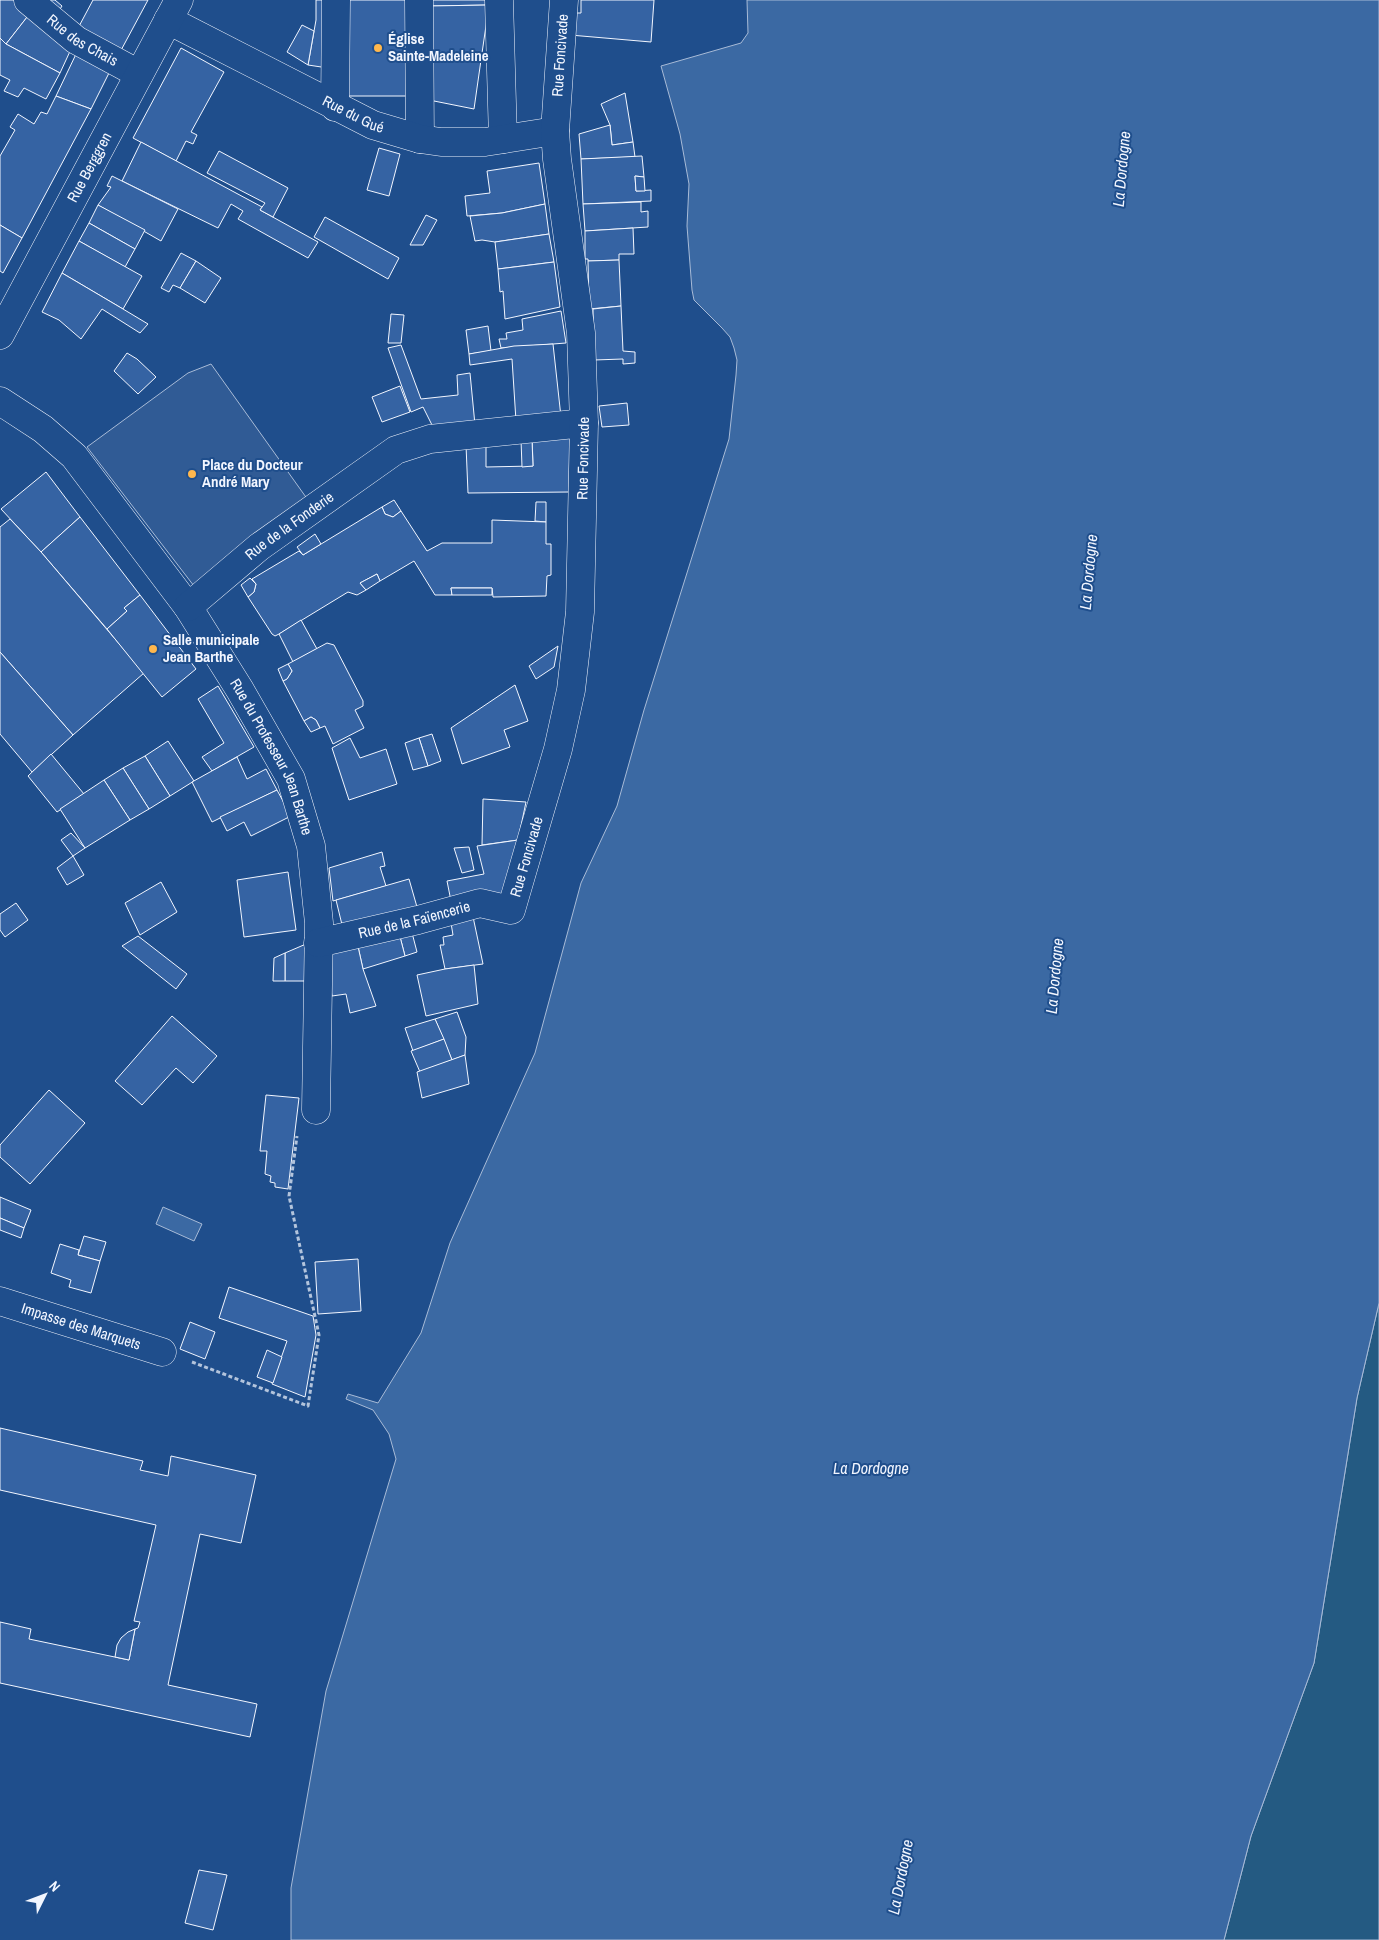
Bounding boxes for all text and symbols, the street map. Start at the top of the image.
street label: Rue des Chais [43,9,122,71]
street label: Rue Foncivade [546,13,573,97]
place label: Église Sainte-Madeleine [388,28,489,66]
marker: Église Sainte-Madeleine [372,42,384,54]
street label: Rue du Gué [319,90,387,138]
street label: Rue Berggren [62,128,116,206]
water label: La Dordogne [1107,130,1135,208]
street label: Rue Foncivade [571,416,594,500]
place label: Place du Docteur André Mary [202,454,303,492]
marker: Place du Docteur André Mary [186,468,198,480]
street label: Rue de la Fonderie [240,486,338,565]
water label: La Dordogne [1074,533,1102,611]
place label: Salle municipale Jean Barthe [163,629,260,667]
marker: Salle municipale Jean Barthe [147,643,159,655]
street label: Rue du Professeur Jean Barthe [225,674,318,838]
street label: Rue Foncivade [504,814,548,899]
street label: Rue de la Faïencerie [356,895,472,943]
water label: La Dordogne [1040,937,1068,1015]
street label: Impasse des Marquets [19,1297,144,1355]
water label: La Dordogne [833,1457,909,1479]
water label: La Dordogne [882,1838,918,1916]
north arrow [20,1870,70,1920]
text: N [45,1877,64,1895]

